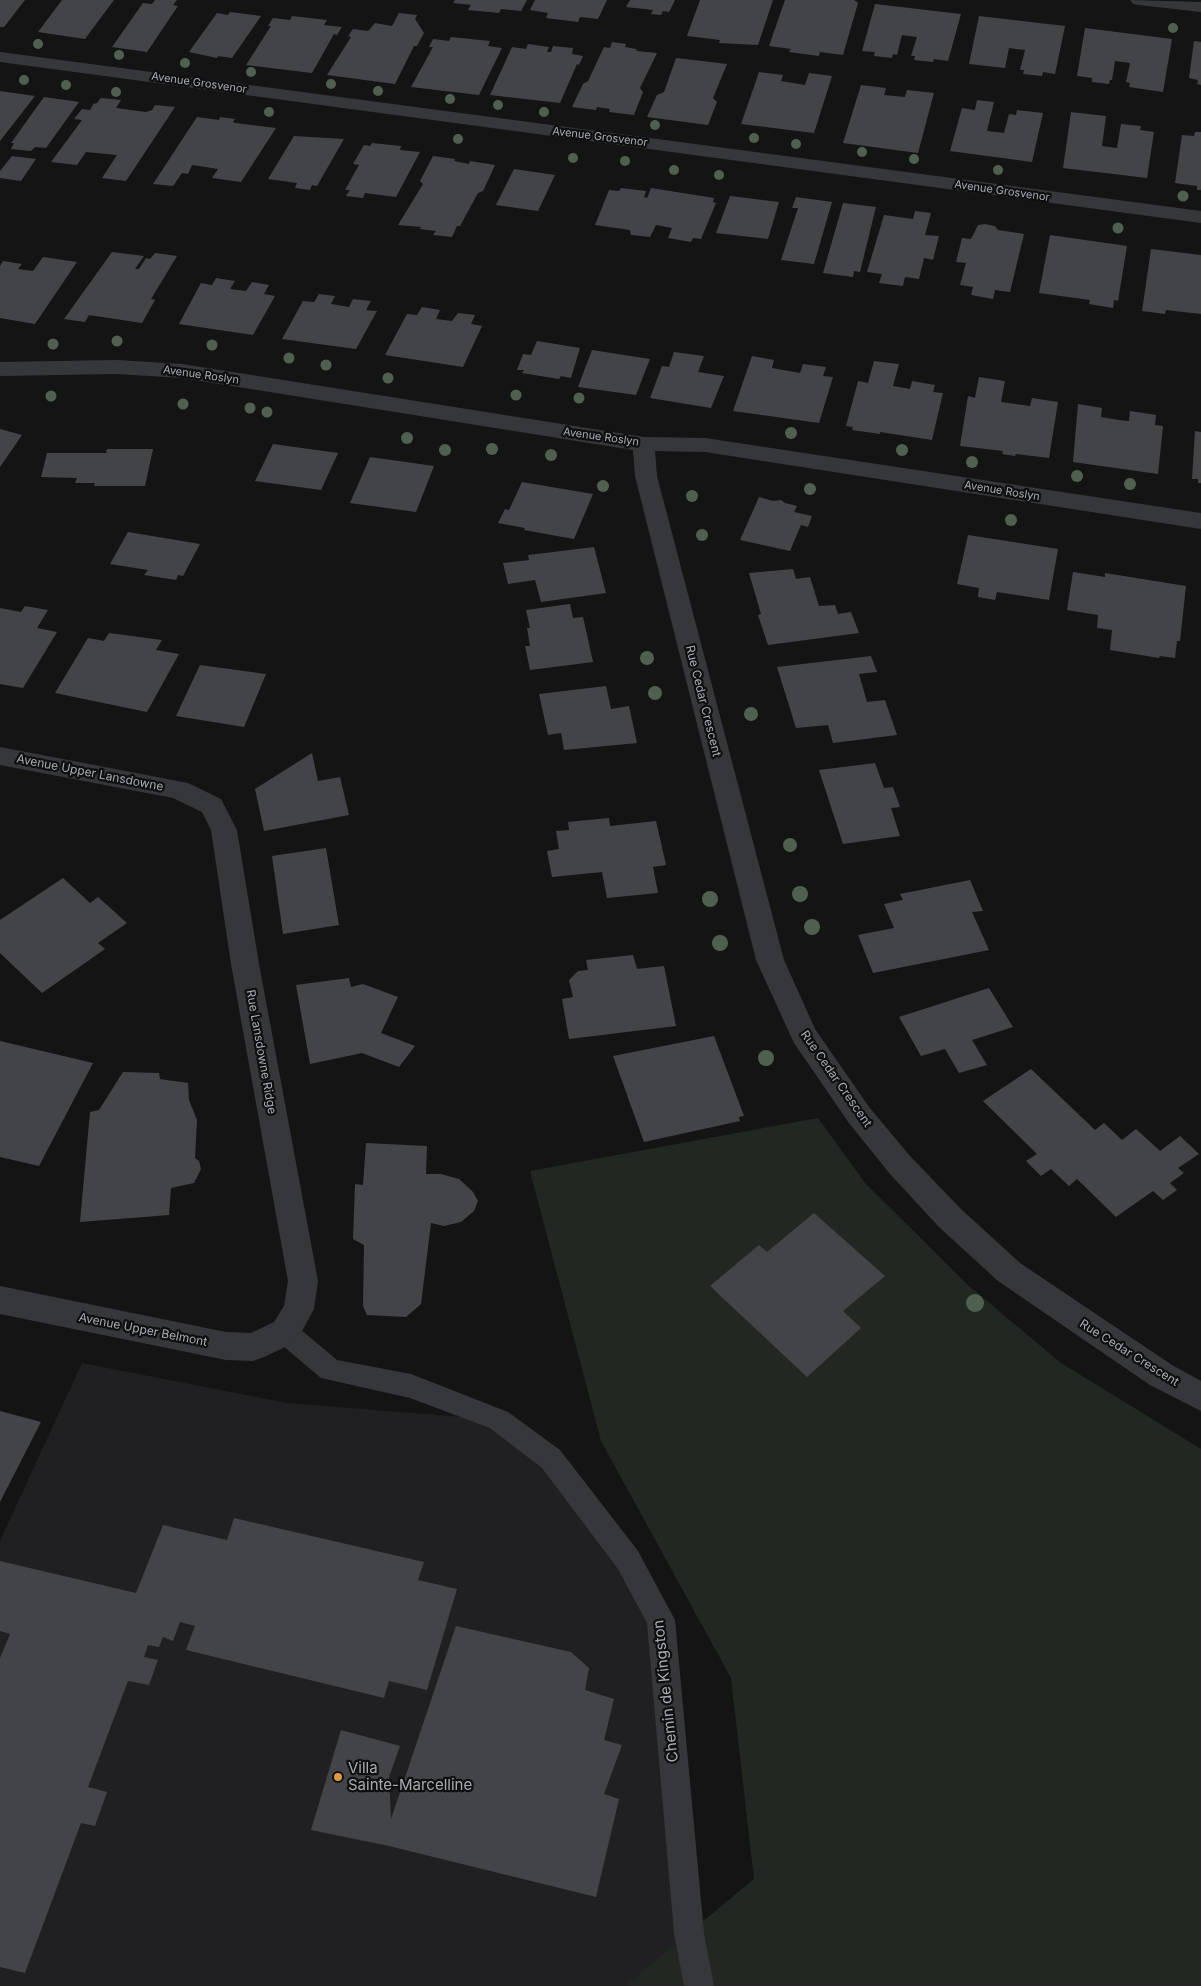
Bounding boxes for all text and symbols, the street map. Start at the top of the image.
street label: Avenue Grosvenor [151,70,247,96]
street label: Avenue Grosvenor [552,125,648,149]
street label: Avenue Grosvenor [954,178,1050,204]
street label: Avenue Roslyn [162,363,240,387]
street label: Avenue Roslyn [562,425,640,449]
street label: Avenue Roslyn [963,479,1041,503]
street label: Rue Cedar Crescent [682,644,724,758]
street label: Avenue Upper Lansdowne [15,752,165,794]
street label: Rue Lansdowne Ridge [243,989,279,1115]
street label: Rue Cedar Crescent [797,1028,875,1130]
street label: Avenue Upper Belmont [78,1310,208,1350]
street label: Rue Cedar Crescent [1077,1317,1181,1389]
street label: Chemin de Kingston [650,1619,682,1763]
place label: Villa Sainte-Marcelline [348,1759,472,1794]
marker: Villa Sainte-Marcelline [332,1771,344,1783]

